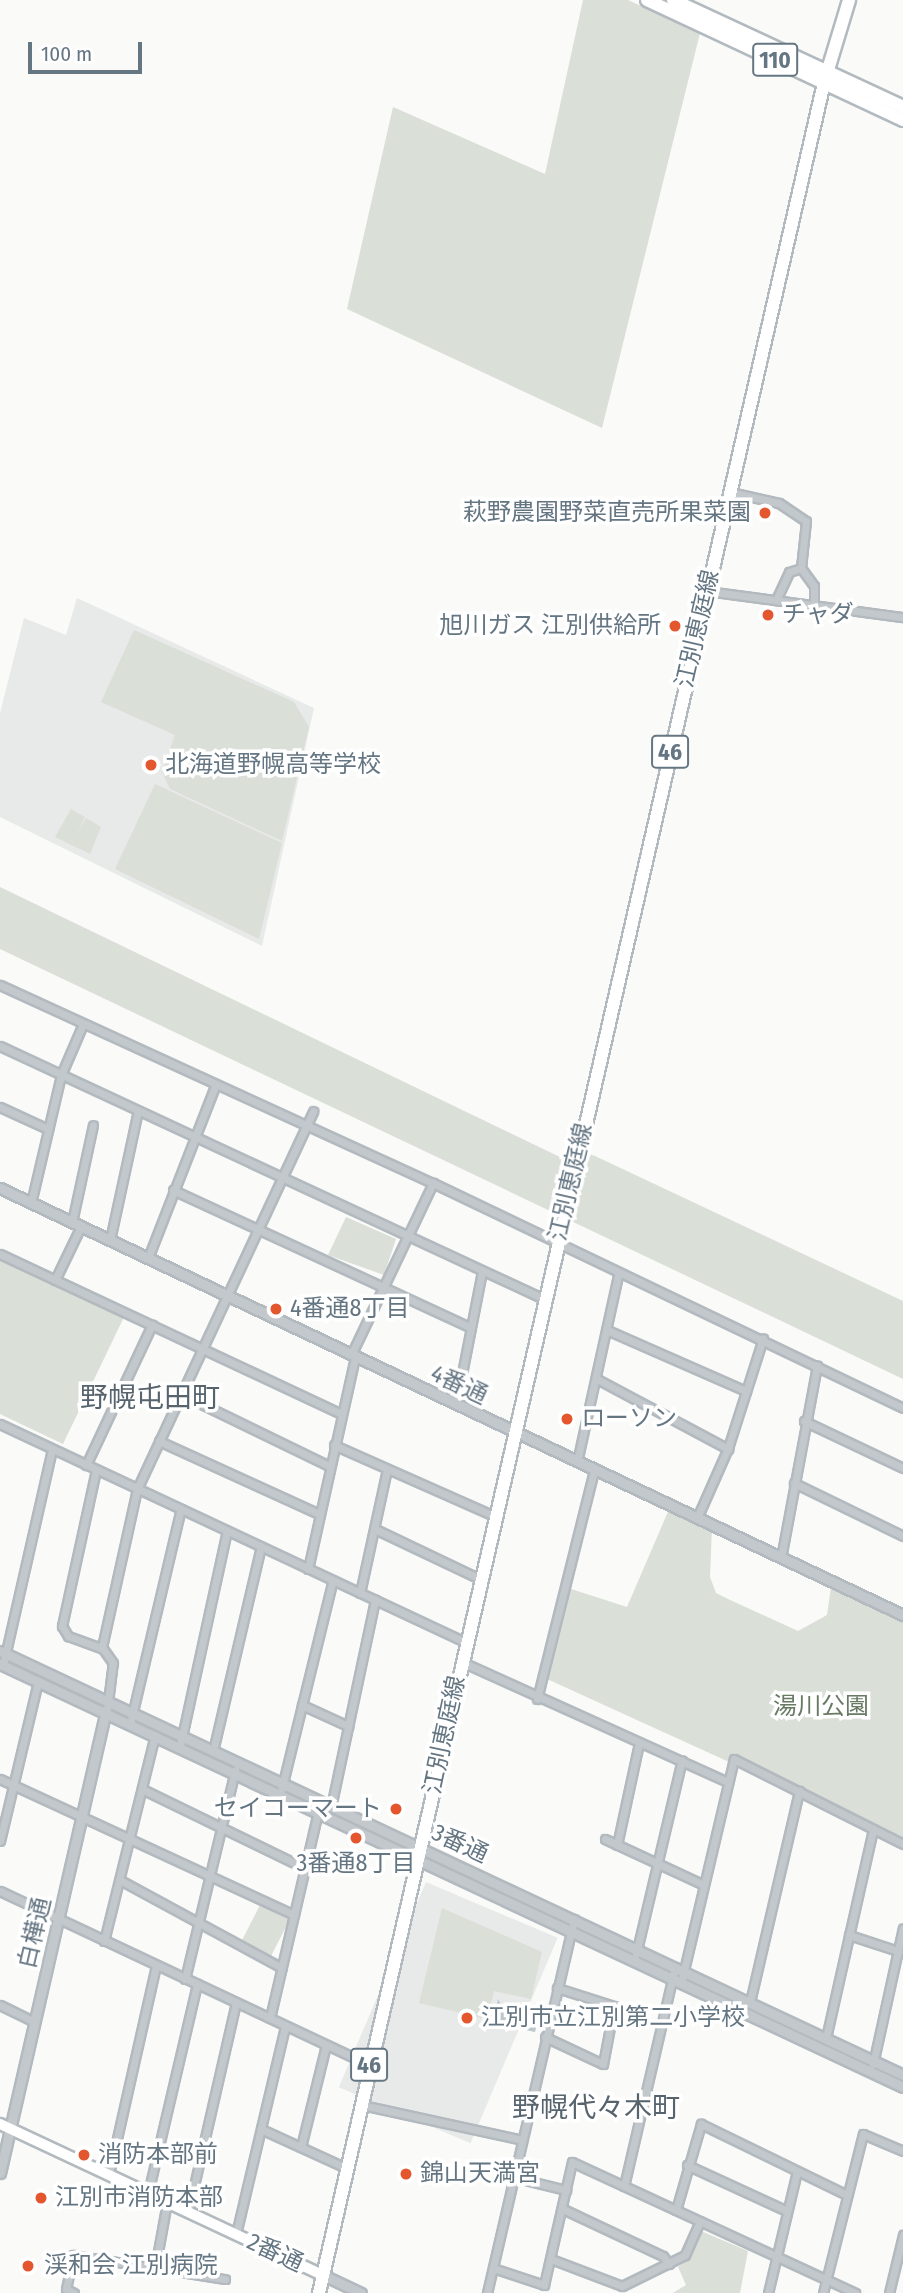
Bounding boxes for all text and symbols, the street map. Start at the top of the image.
scale bar [32,28,145,72]
road number: 110 [750,40,800,80]
text: 100 m [41,41,92,67]
place label: 萩野農園野菜直売所果菜園 [463,499,751,527]
marker: 萩野農園野菜直売所果菜園 [757,505,773,521]
street label: 江別恵庭線 [670,567,726,691]
place label: チャダ [782,601,854,629]
marker: チャダ [760,607,776,623]
place label: 旭川ガス 江別供給所 [439,612,661,640]
marker: 旭川ガス 江別供給所 [667,618,683,634]
road number: 46 [651,732,689,772]
place label: 北海道野幌高等学校 [165,751,381,779]
marker: 北海道野幌高等学校 [143,757,159,773]
street label: 江別恵庭線 [543,1120,599,1244]
place label: 4番通8丁目 [290,1295,410,1323]
marker: 4番通8丁目 [268,1301,284,1317]
street label: 4番通 [426,1359,492,1411]
district label: 野幌屯田町 [80,1381,220,1415]
place label: ローソン [581,1405,677,1433]
marker: ローソン [559,1411,575,1427]
street label: 江別恵庭線 [418,1673,472,1797]
park label: 湯川公園 [773,1693,869,1721]
place label: セイコーマート [214,1795,382,1823]
marker: セイコーマート [388,1801,404,1817]
street label: 3番通 [427,1819,493,1869]
marker: 3番通8丁目 [348,1830,364,1846]
place label: 3番通8丁目 [297,1850,415,1878]
street label: 白樺通 [13,1895,57,1971]
place label: 江別市立江別第二小学校 [481,2004,745,2032]
marker: 江別市立江別第二小学校 [459,2010,475,2026]
road number: 46 [350,2046,388,2084]
district label: 野幌代々木町 [512,2091,680,2125]
place label: 消防本部前 [98,2141,218,2169]
marker: 消防本部前 [76,2147,92,2163]
place label: 錦山天満宮 [420,2160,540,2188]
marker: 錦山天満宮 [398,2166,414,2182]
place label: 江別市消防本部 [55,2184,223,2212]
marker: 江別市消防本部 [33,2190,49,2206]
street label: 2番通 [242,2228,308,2278]
place label: 渓和会 江別病院 [44,2252,218,2280]
marker: 渓和会 江別病院 [18,2256,38,2276]

